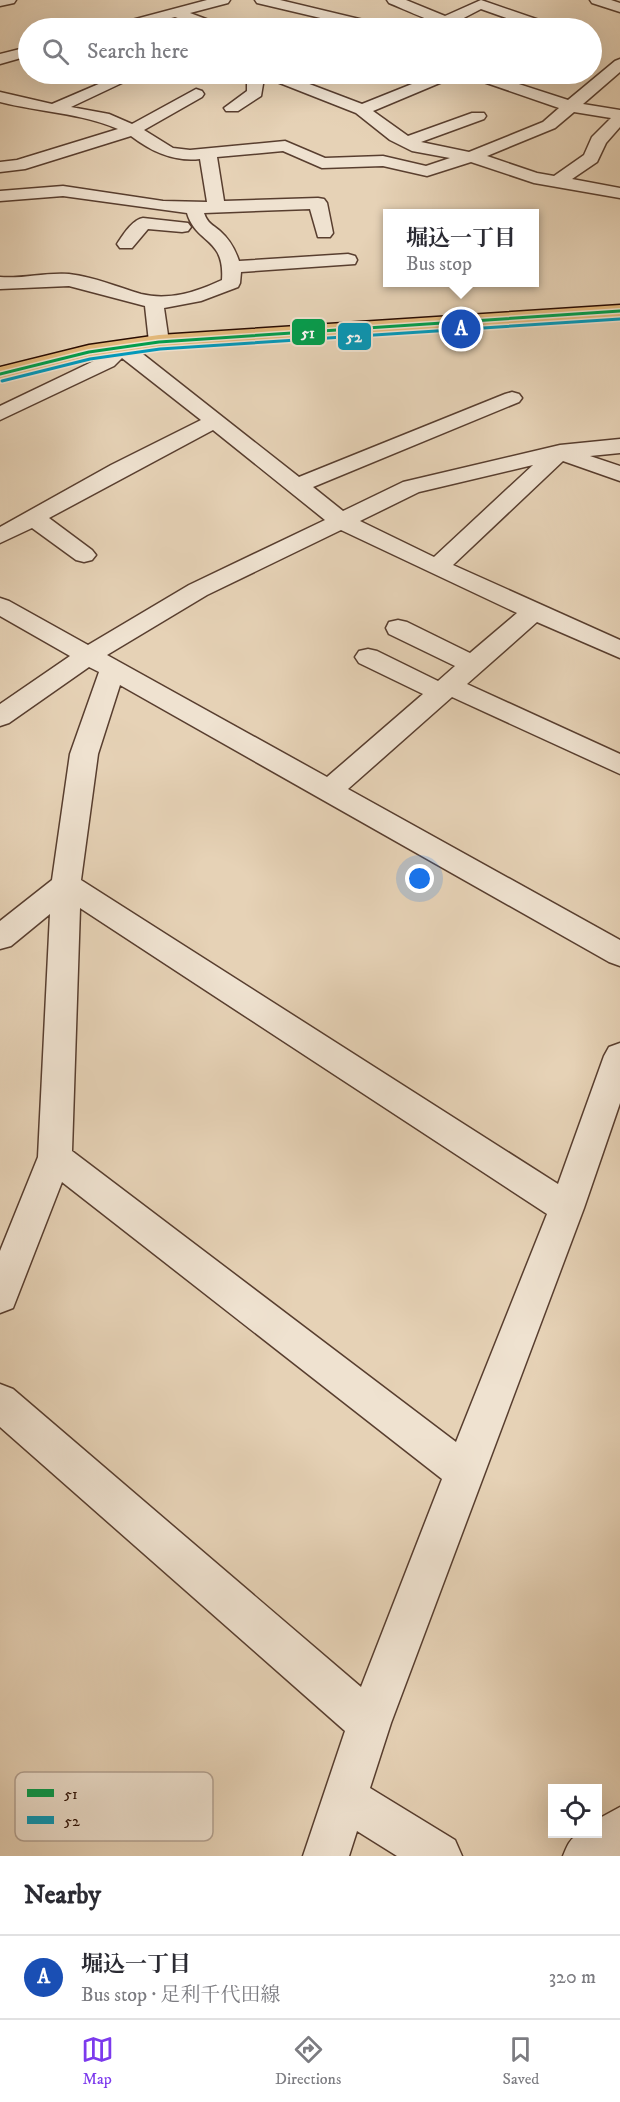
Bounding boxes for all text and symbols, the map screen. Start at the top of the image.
search box [18,18,602,84]
icon: search [39,35,72,68]
text: Search here [87,38,189,65]
popup [383,209,539,287]
text: 堀込一丁目 [406,225,516,252]
text: Bus stop [406,252,472,277]
pin: A [442,306,480,352]
line badge: 51 [291,318,326,346]
line badge: 52 [337,322,372,351]
text: 51 [300,323,315,343]
text: 52 [345,327,363,347]
your location [405,864,434,893]
legend [15,1772,213,1841]
text: 51 [64,1784,78,1804]
map controls [548,1784,602,1838]
button: locate [548,1784,602,1838]
text: 52 [64,1811,80,1831]
text: Nearby [24,1879,101,1912]
text: 堀込一丁目 [81,1951,191,1978]
text: A [37,1965,50,1990]
text: 320 m [549,1965,596,1990]
text: Bus stop · 足利千代田線 [81,1983,281,2008]
tab: Map [81,2033,114,2089]
tab: Directions [275,2033,341,2089]
tab: Saved [503,2033,539,2089]

